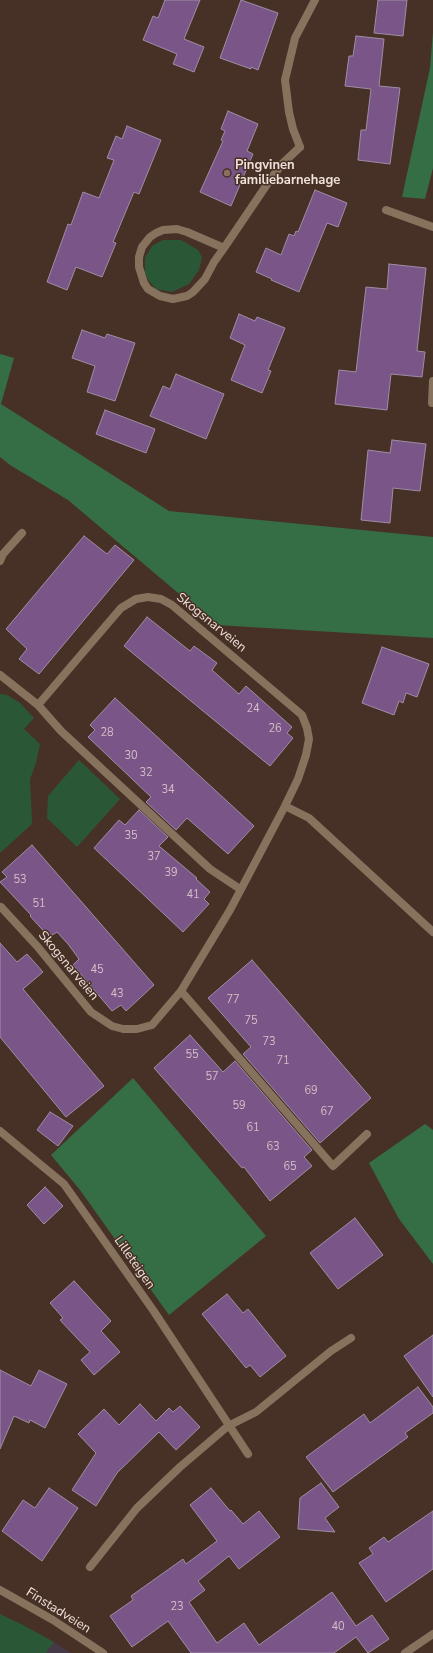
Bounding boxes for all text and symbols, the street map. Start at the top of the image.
place label: Pingvinen familiebarnehage [235,158,340,189]
marker: Pingvinen familiebarnehage [222,168,232,178]
street label: Skogsnarveien [173,590,249,656]
house number: 24 [246,702,260,716]
house number: 26 [268,722,282,736]
house number: 28 [100,726,114,740]
house number: 30 [124,749,138,763]
house number: 32 [139,766,153,780]
house number: 34 [161,783,175,797]
house number: 35 [124,829,138,843]
house number: 37 [147,850,161,864]
house number: 39 [164,866,178,880]
house number: 53 [13,873,27,887]
house number: 41 [186,888,200,902]
house number: 51 [32,897,46,911]
street label: Skogsnarveien [35,928,101,1004]
house number: 45 [90,963,104,977]
house number: 43 [110,987,124,1001]
house number: 77 [226,993,240,1007]
house number: 75 [244,1014,258,1028]
house number: 73 [262,1035,276,1049]
house number: 55 [185,1048,199,1062]
house number: 71 [276,1054,290,1068]
house number: 57 [205,1070,219,1084]
house number: 69 [304,1084,318,1098]
house number: 59 [232,1099,246,1113]
house number: 67 [320,1105,334,1119]
house number: 61 [246,1121,260,1135]
house number: 63 [266,1140,280,1154]
house number: 65 [283,1160,297,1174]
street label: Lilleteigen [110,1234,158,1292]
street label: Finstadveien [23,1585,93,1637]
house number: 23 [170,1600,184,1614]
house number: 40 [331,1620,345,1634]

